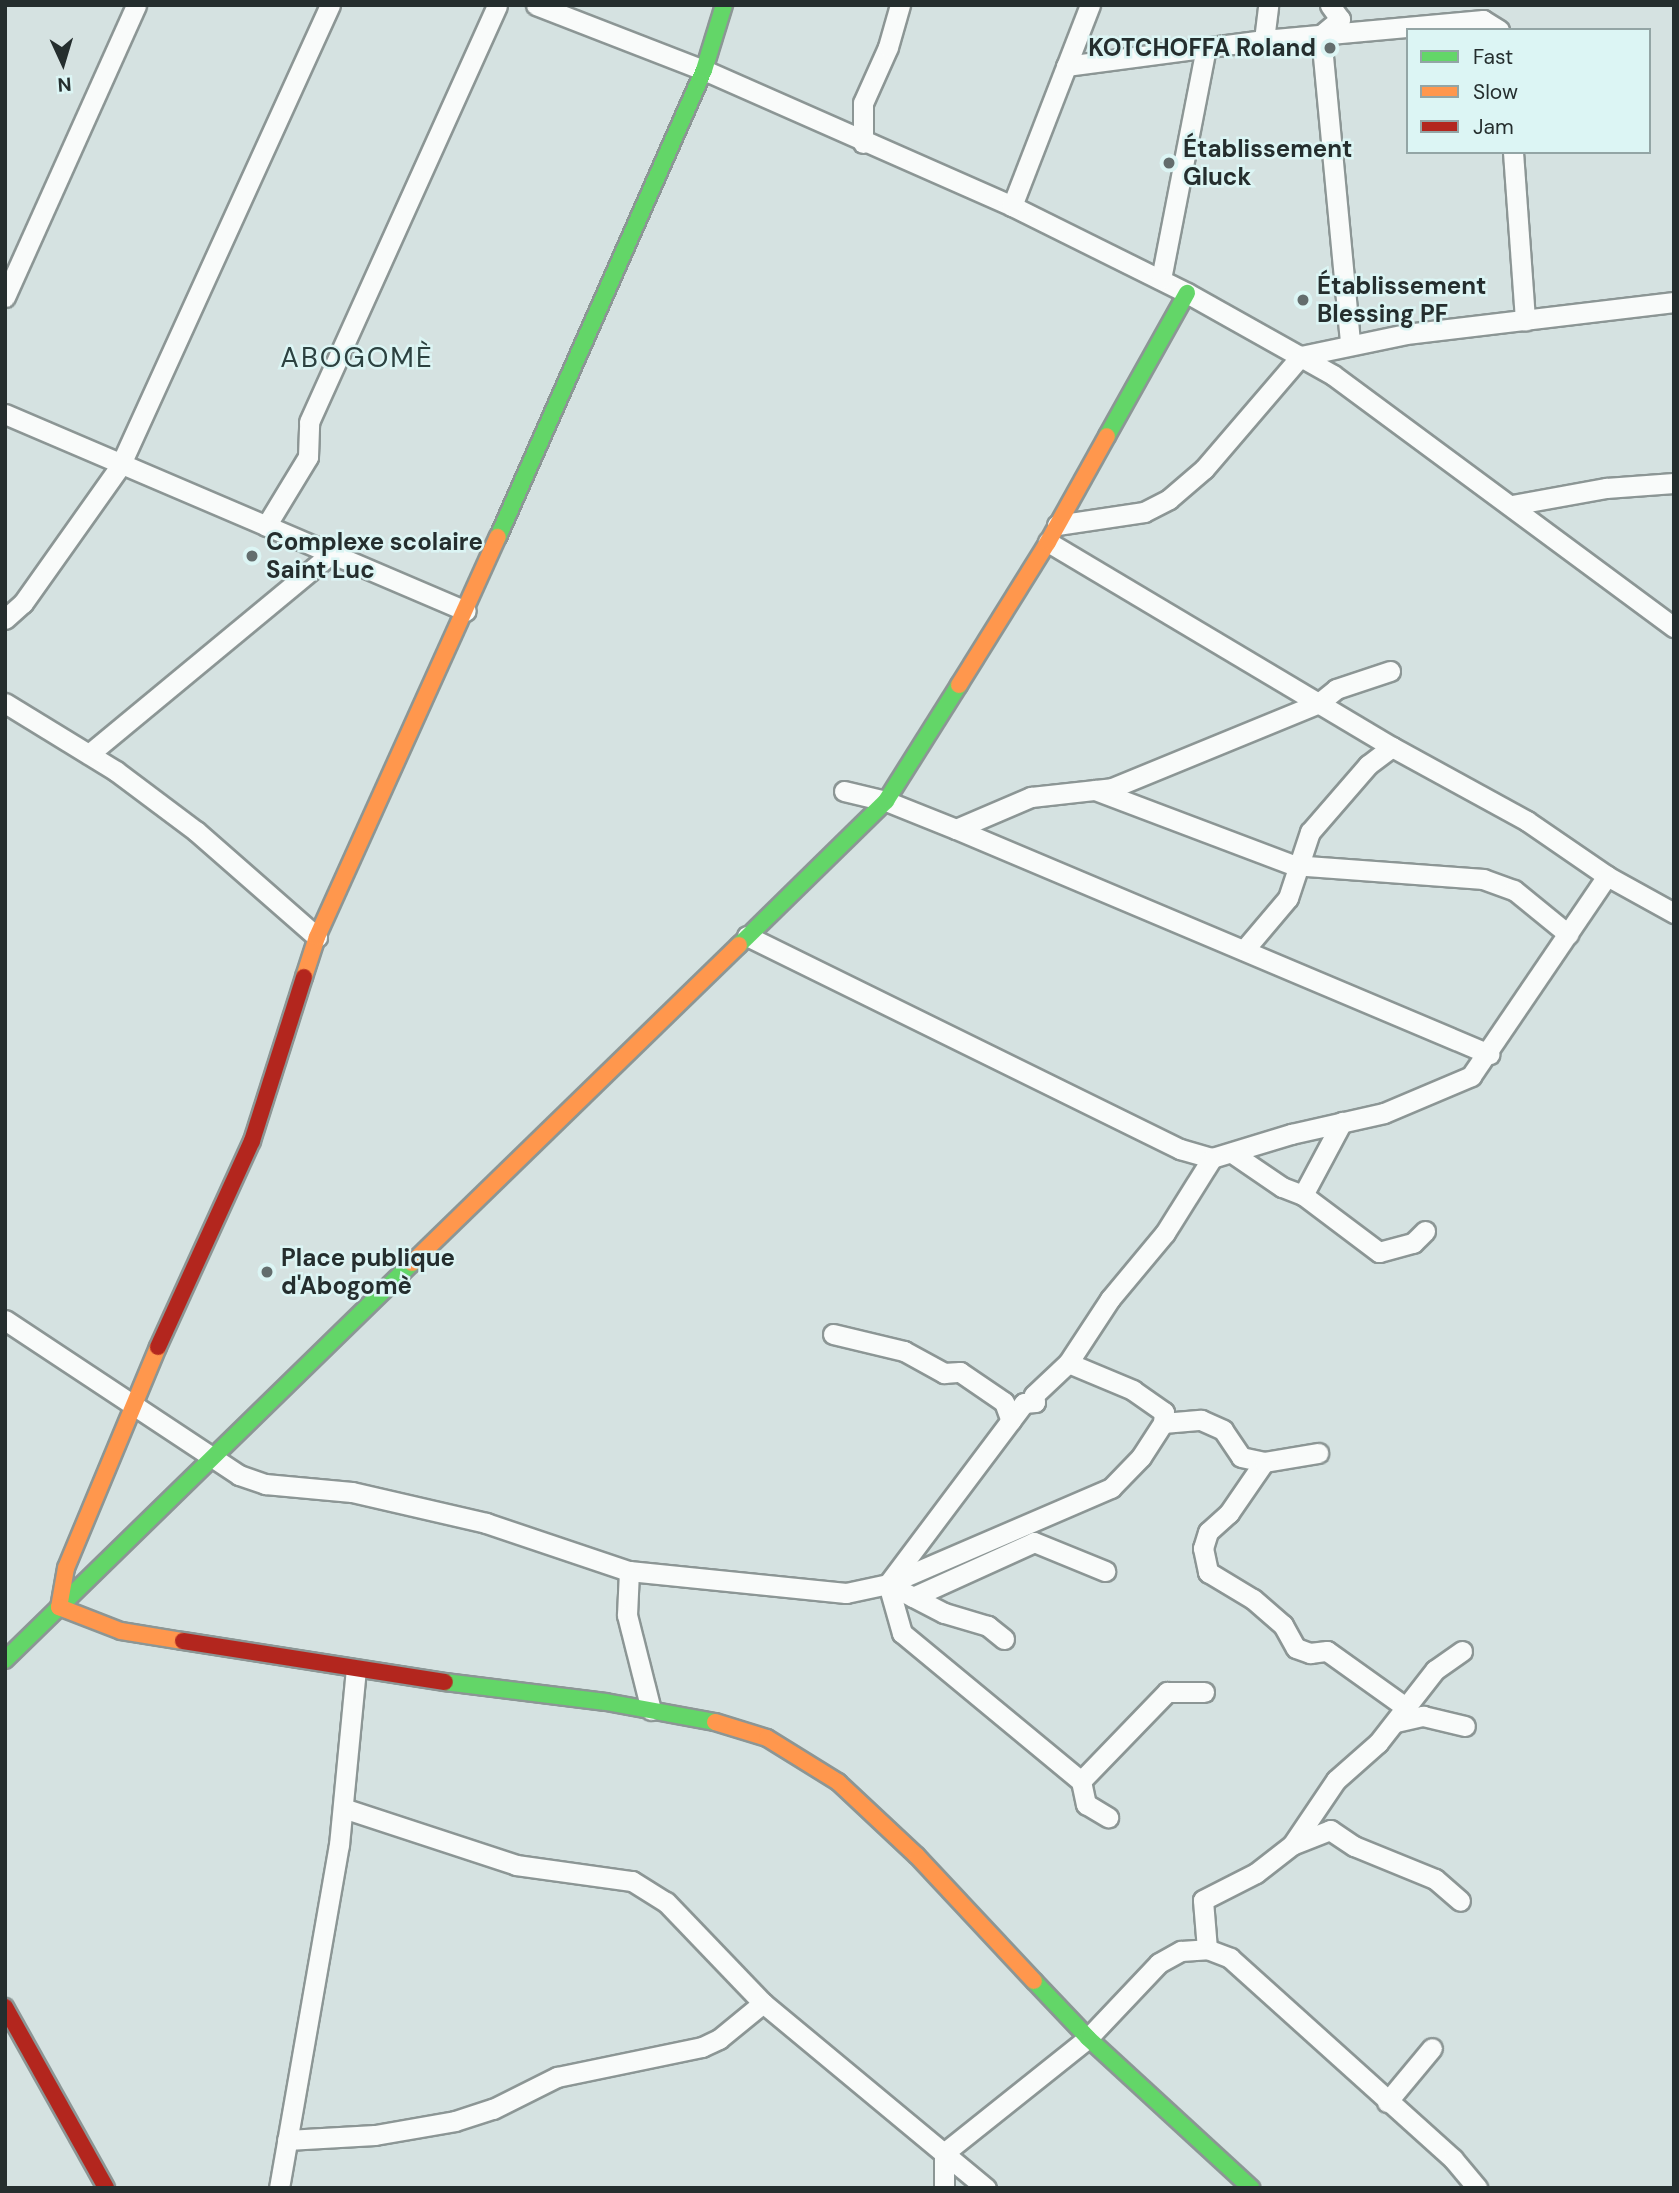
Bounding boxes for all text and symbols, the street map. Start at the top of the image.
north arrow [28,28,98,98]
legend [1406,28,1651,154]
place label: KOTCHOFFA Roland [1088,34,1316,62]
marker: KOTCHOFFA Roland [1322,40,1338,56]
text: Fast [1473,43,1513,71]
text: N [57,71,72,97]
text: Slow [1473,78,1518,106]
text: Jam [1473,113,1514,141]
place label: Établissement Gluck [1183,135,1352,191]
marker: Établissement Gluck [1161,155,1177,171]
place label: Établissement Blessing PF [1317,272,1486,328]
marker: Établissement Blessing PF [1295,292,1311,308]
district label: ABOGOMÈ [281,341,433,375]
place label: Complexe scolaire Saint Luc [266,528,483,584]
marker: Complexe scolaire Saint Luc [244,548,260,564]
place label: Place publique d'Abogomè [281,1244,455,1300]
marker: Place publique d'Abogomè [259,1264,275,1280]

